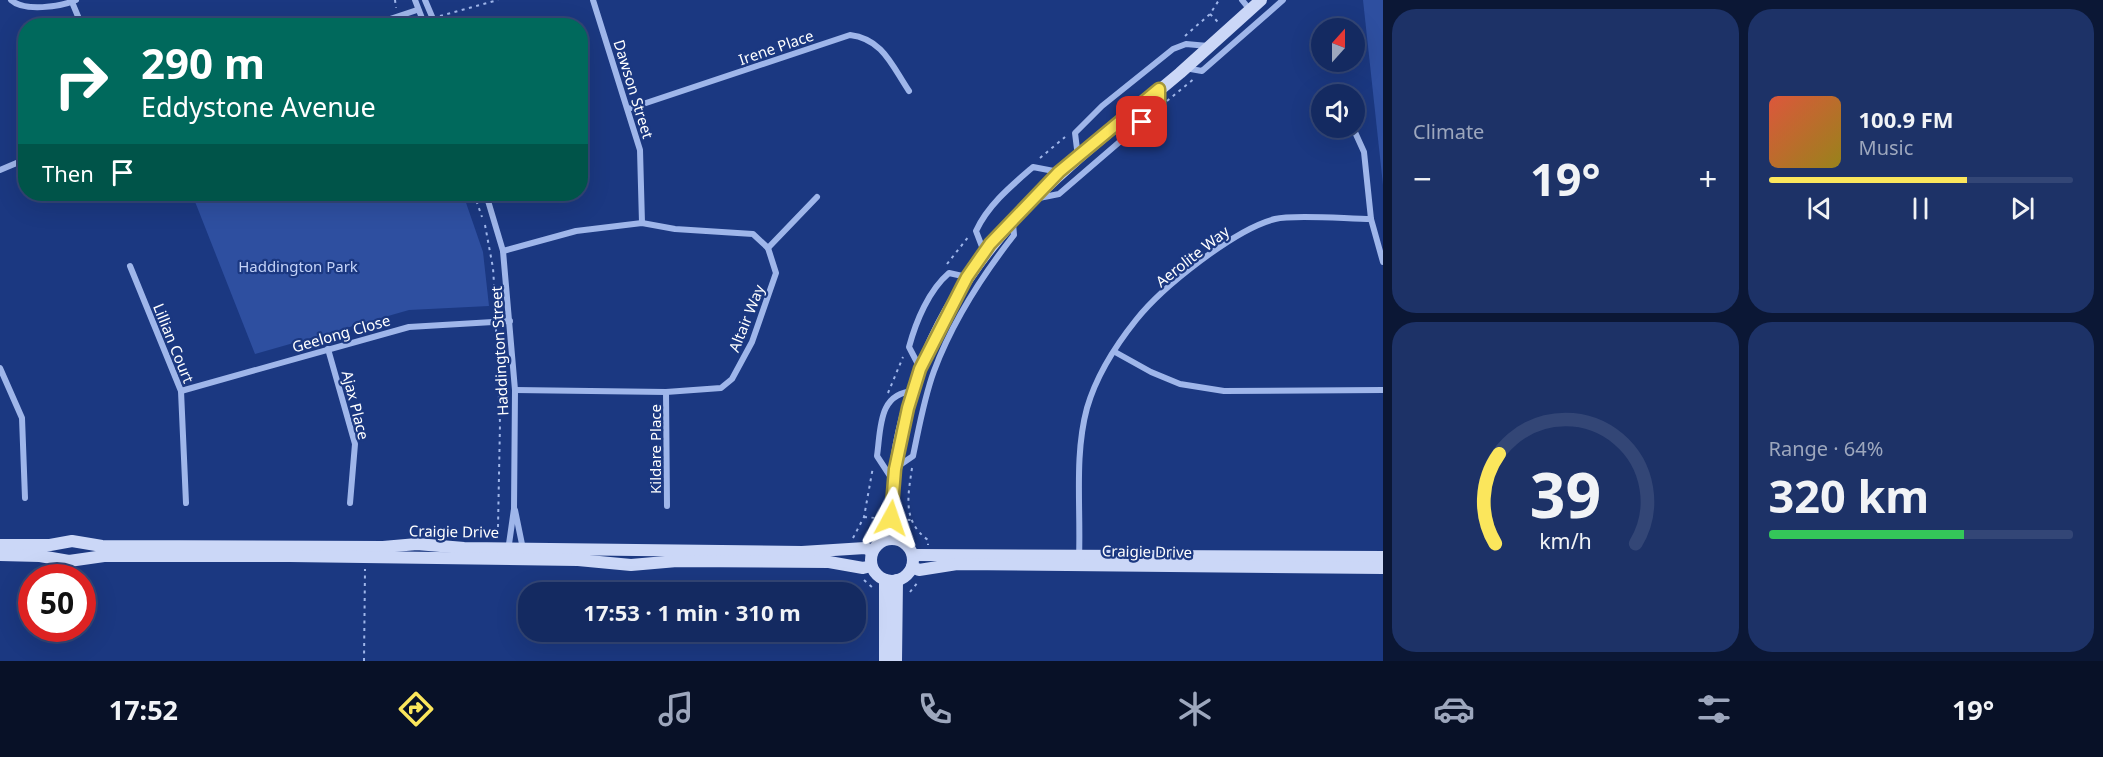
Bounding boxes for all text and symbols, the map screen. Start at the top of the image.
north arrow [1311,18,1365,72]
map controls [1311,18,1365,138]
street label: Irene Place [736,25,816,69]
text: 290 m [141,34,265,91]
street label: Dawson Street [609,37,659,141]
icon: right [42,42,120,120]
button: sound [1311,84,1365,138]
text: Eddystone Avenue [141,88,376,125]
pin [1116,96,1167,147]
text: 100.9 FM [1859,104,1954,134]
icon: arrive [1125,105,1158,138]
text: Climate [1413,118,1484,145]
text: Music [1859,134,1913,161]
text: 19° [1530,148,1601,209]
icon: arrive [106,156,139,189]
text: − [1413,156,1432,201]
text: + [1699,156,1718,201]
text: Then [42,158,94,188]
icon: previous [1803,192,1836,225]
icon: pause [1904,192,1937,225]
icon: next [2006,192,2039,225]
street label: Aerolite Way [1151,221,1233,291]
park label: Haddington Park [238,256,358,276]
street label: Altair Way [723,281,769,355]
street label: Haddington Street [486,285,512,416]
street label: Lillian Court [149,300,199,386]
street label: Geelong Close [290,309,392,357]
street label: Ajax Place [338,368,374,442]
street label: Kildare Place [645,404,665,494]
text: Range · 64% [1769,435,1883,462]
text: 39 [1530,451,1601,536]
text: 320 km [1769,465,1929,526]
position arrow [859,486,923,550]
street label: Craigie Drive [409,520,499,542]
text: km/h [1539,526,1592,555]
street label: Craigie Drive [1102,540,1192,562]
speed limit sign: 50 [18,564,96,642]
text: 17:53 · 1 min · 310 m [583,597,801,627]
icon: directions [395,688,437,730]
icon: music [655,688,697,730]
icon: phone [914,688,956,730]
icon: climate [1174,688,1216,730]
icon: car [1433,688,1475,730]
icon: filters [1693,688,1735,730]
text: 17:52 [109,691,178,728]
text: 19° [1952,691,1994,728]

